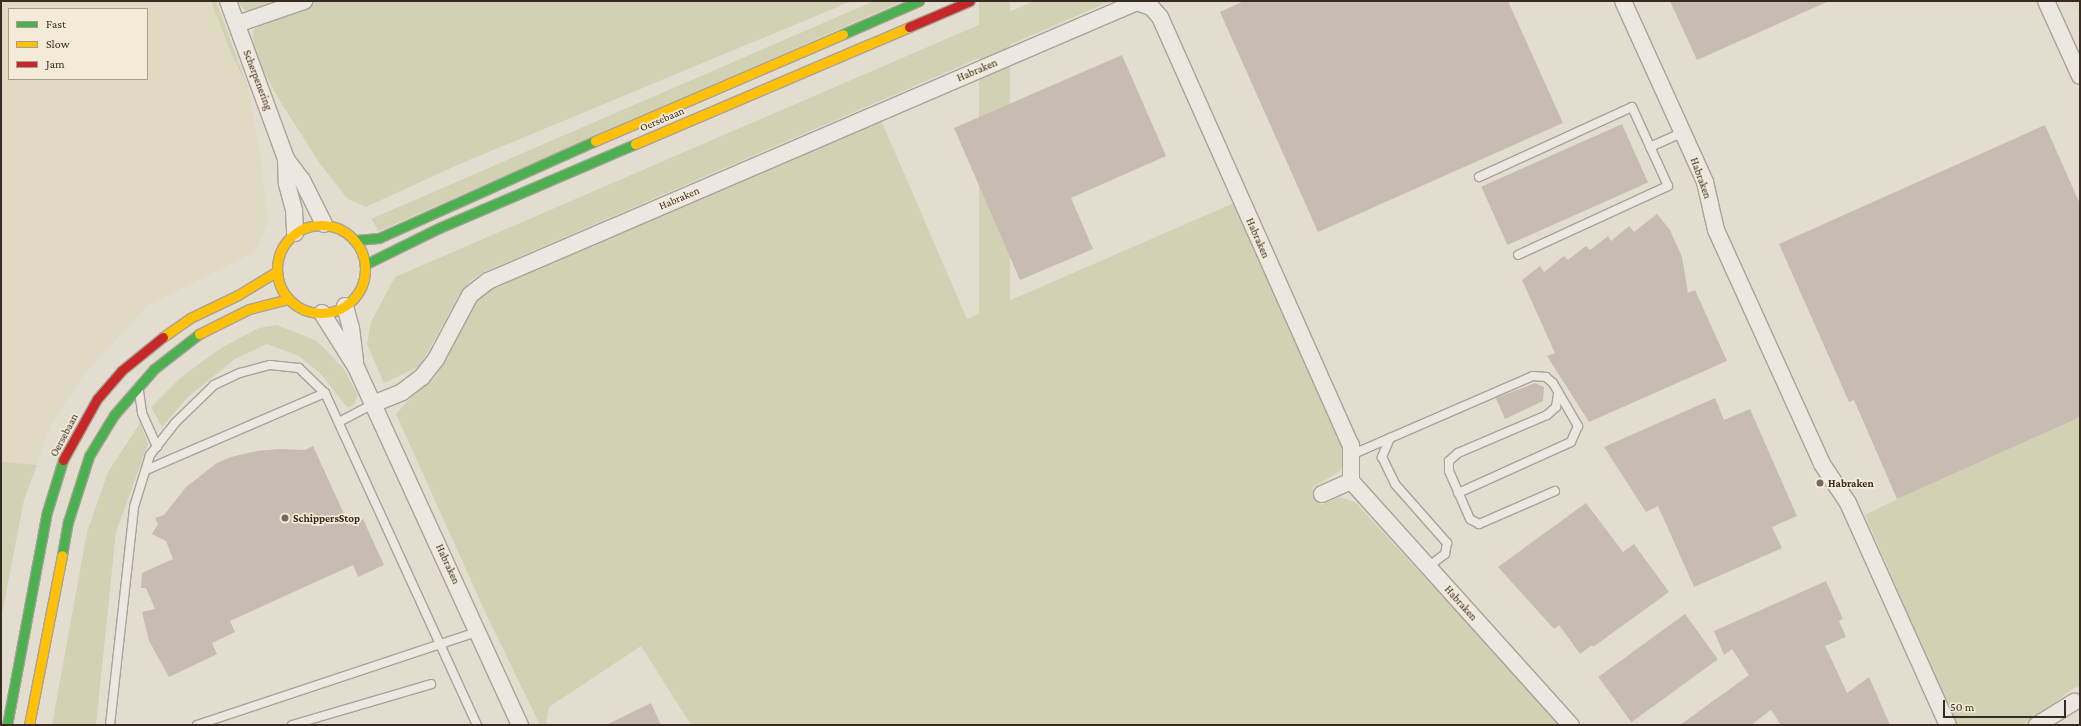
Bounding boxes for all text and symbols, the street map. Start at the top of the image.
legend [8,8,148,80]
text: Fast [46,17,66,31]
text: Slow [46,37,70,51]
street label: Scherpenering [240,48,276,112]
street label: Habraken [955,56,999,84]
text: Jam [46,57,65,71]
street label: Oersebaan [638,104,686,134]
street label: Habraken [1688,156,1714,200]
street label: Habraken [657,184,701,212]
street label: Habraken [1243,216,1273,260]
street label: Oersebaan [47,411,81,459]
place label: Habraken [1828,476,1874,490]
marker: Habraken [1815,478,1825,488]
place label: SchippersStop [293,511,360,525]
marker: SchippersStop [280,513,290,523]
street label: Habraken [433,542,463,586]
street label: Habraken [1442,583,1480,623]
scale bar [1945,692,2068,718]
text: 50 m [1950,700,1974,714]

